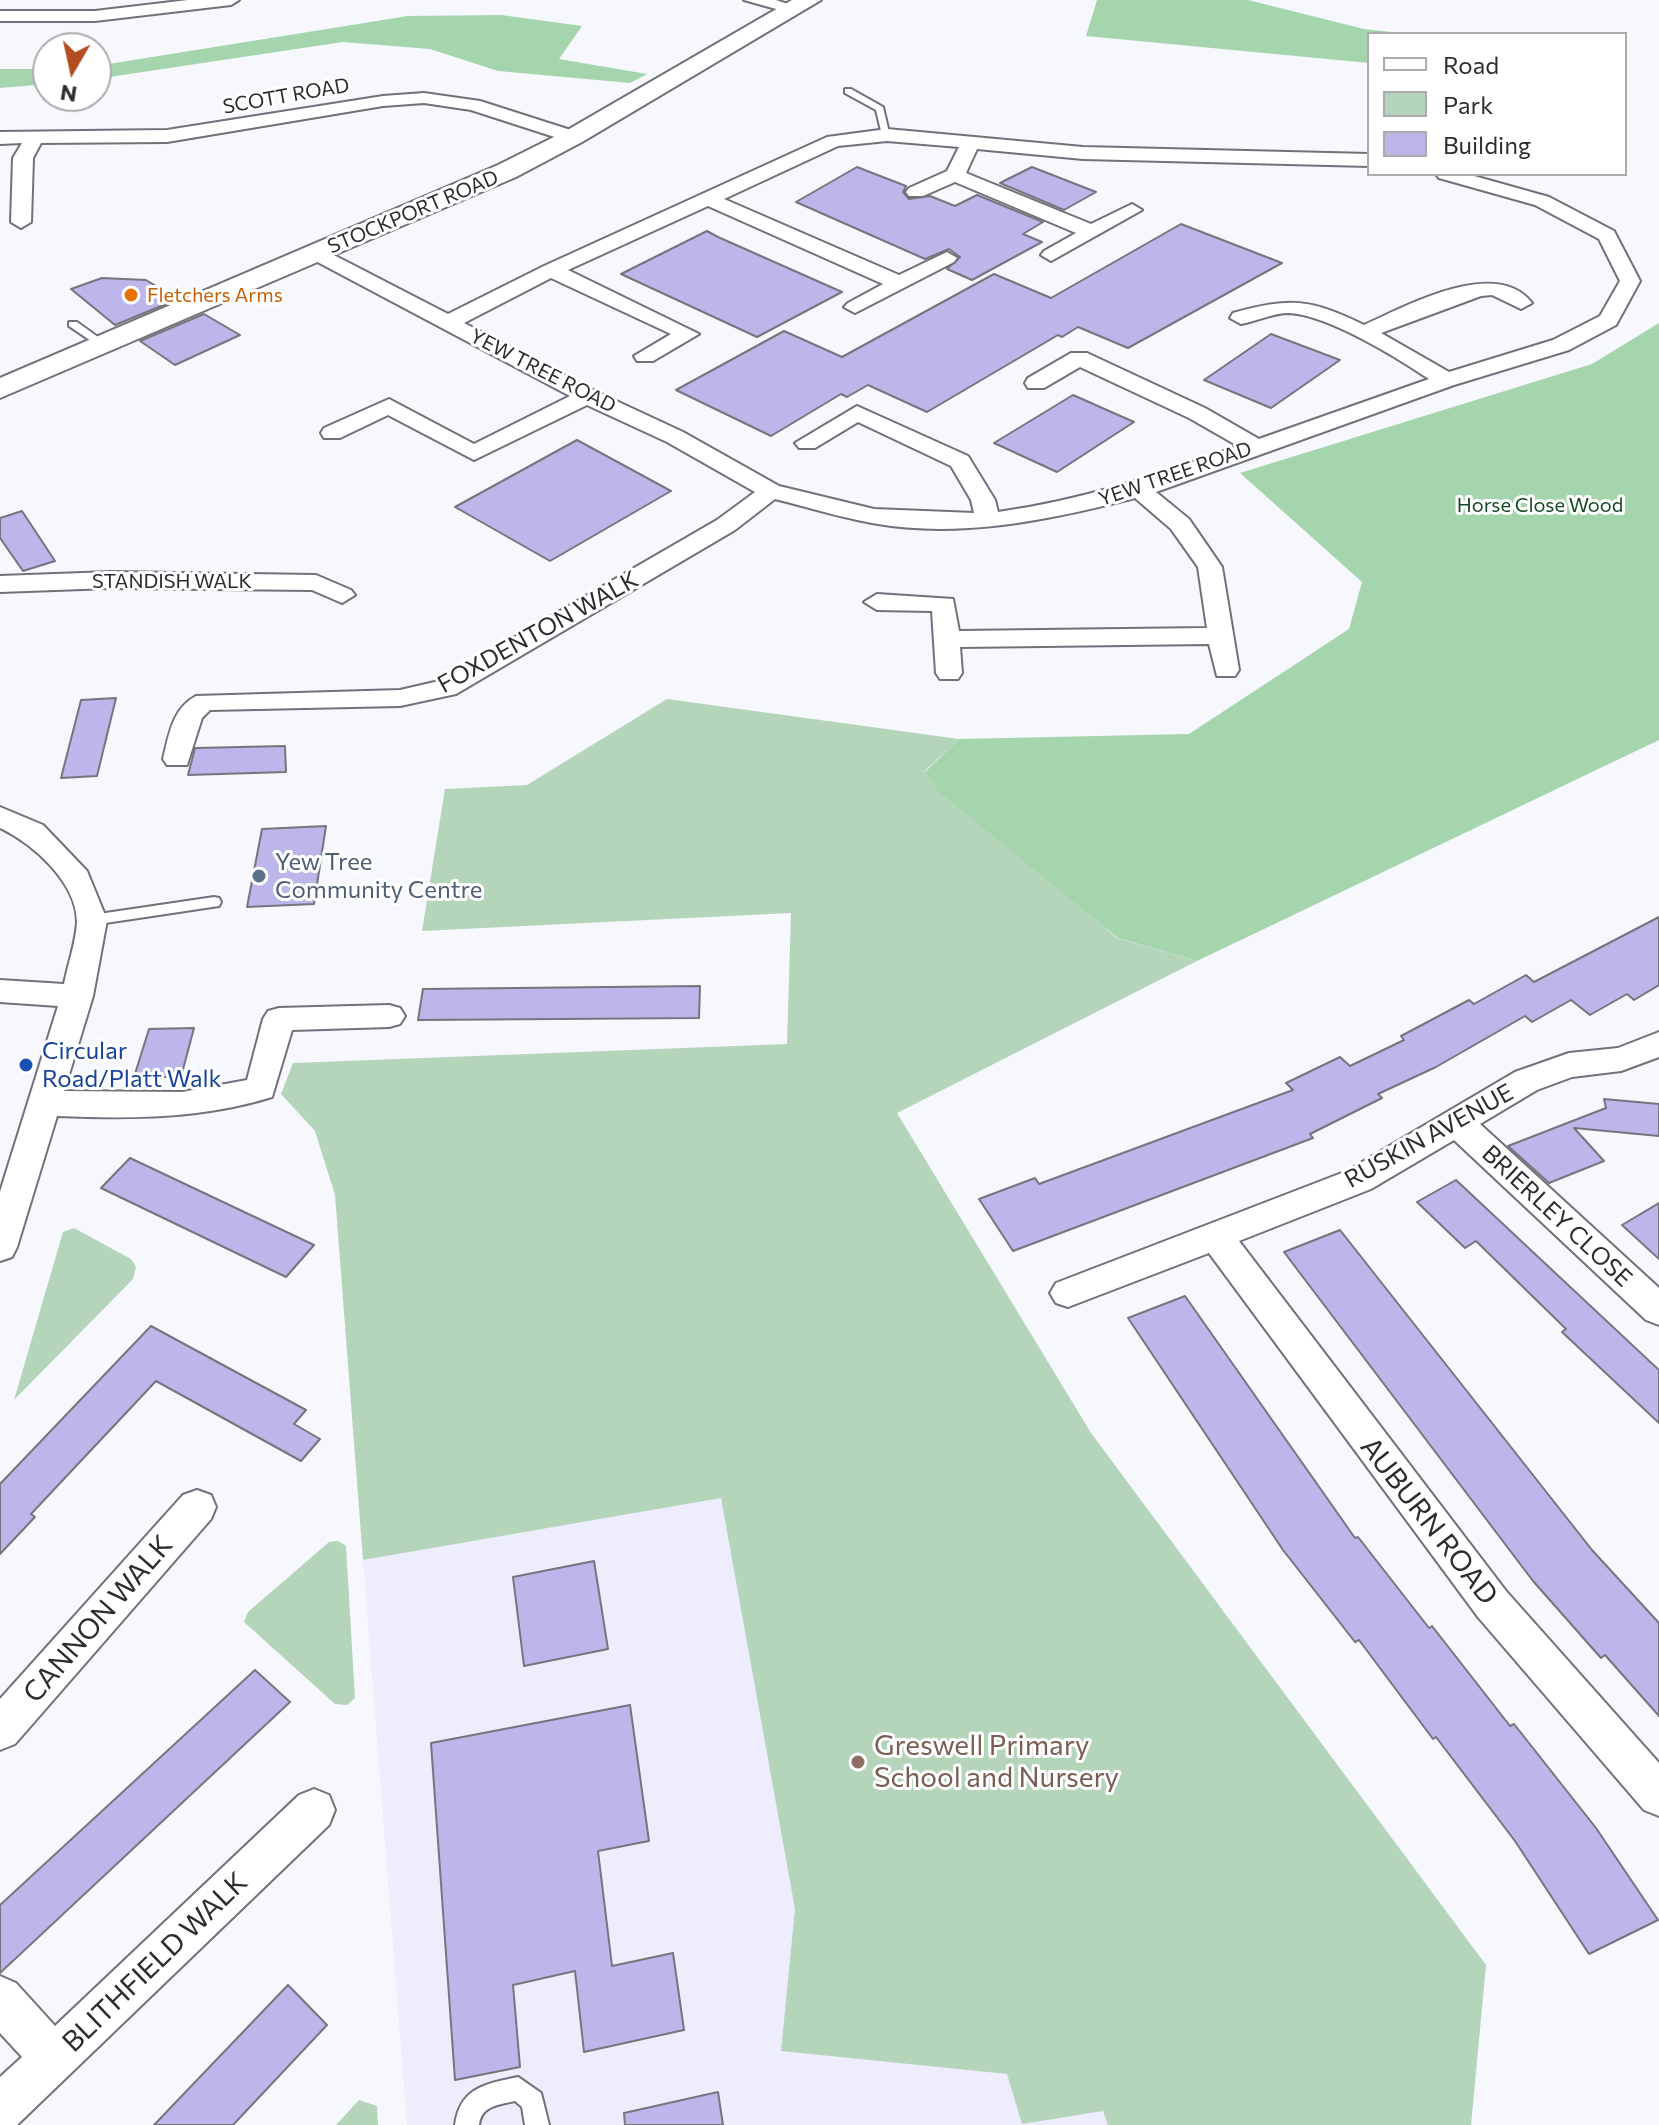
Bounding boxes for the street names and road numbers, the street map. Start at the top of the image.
street label: SCOTT ROAD [221,73,351,119]
street label: STOCKPORT ROAD [324,165,502,259]
street label: YEW TREE ROAD [466,324,620,418]
street label: YEW TREE ROAD [1095,437,1255,511]
street label: FOXDENTON WALK [433,565,643,699]
street label: STANDISH WALK [92,569,252,593]
street label: RUSKIN AVENUE [1340,1078,1518,1194]
street label: BRIERLEY CLOSE [1476,1139,1638,1293]
street label: AUBURN ROAD [1353,1431,1505,1611]
street label: CANNON WALK [16,1528,180,1710]
street label: BLITHFIELD WALK [56,1865,254,2059]

